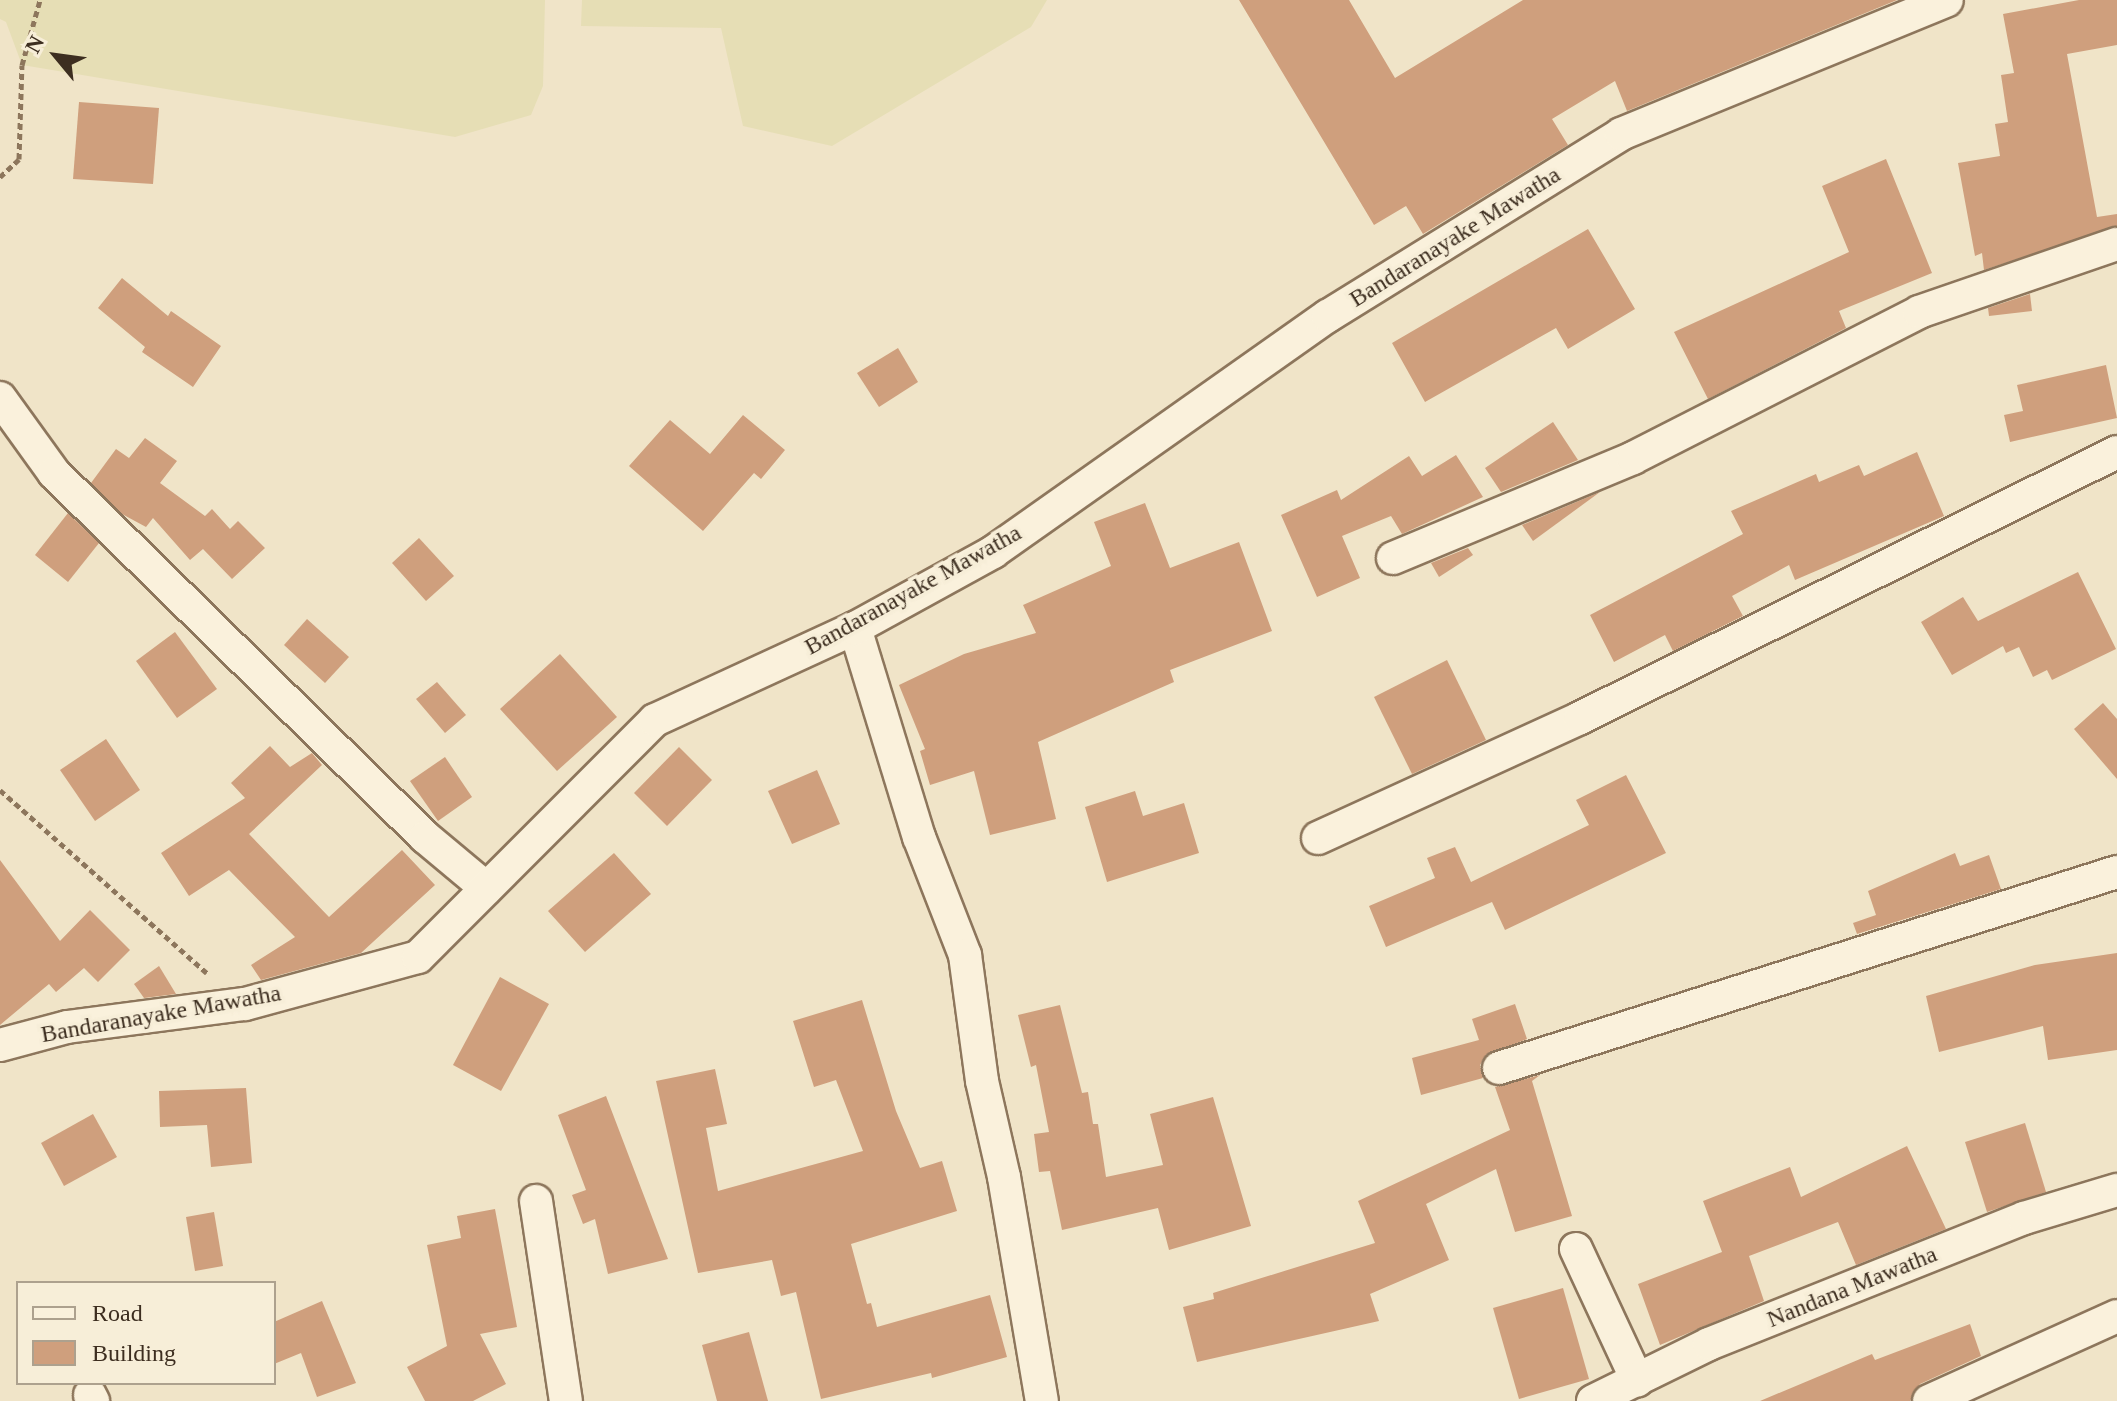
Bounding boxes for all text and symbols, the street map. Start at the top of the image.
north arrow [16,16,96,96]
text: N [20,31,49,57]
street label: Bandaranayake Mawatha [1344,160,1566,314]
street label: Bandaranayake Mawatha [800,518,1026,662]
street label: Bandaranayake Mawatha [39,979,283,1049]
street label: Nandana Mawatha [1763,1240,1941,1334]
legend [16,1281,276,1385]
text: Road [92,1300,143,1326]
text: Building [92,1340,176,1366]

